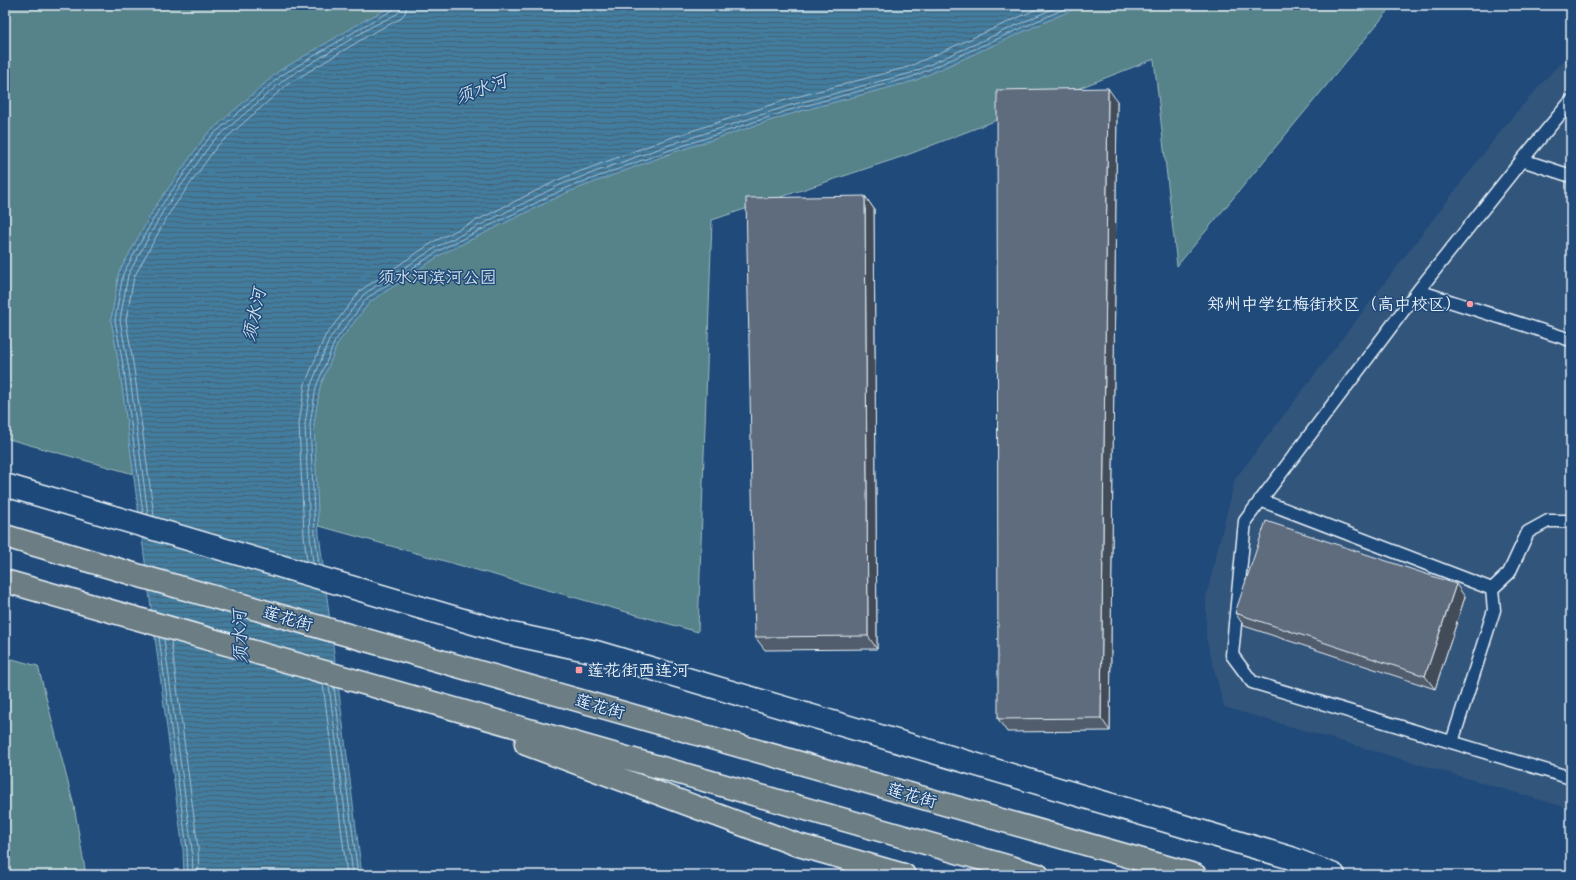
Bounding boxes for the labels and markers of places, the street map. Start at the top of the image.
place label: 郑州中学红梅街校区（高中校区） [1207,294,1462,315]
marker: 郑州中学红梅街校区（高中校区） [1465,299,1475,309]
place label: 莲花街西连河 [587,660,689,681]
marker: 莲花街西连河 [574,665,584,675]

